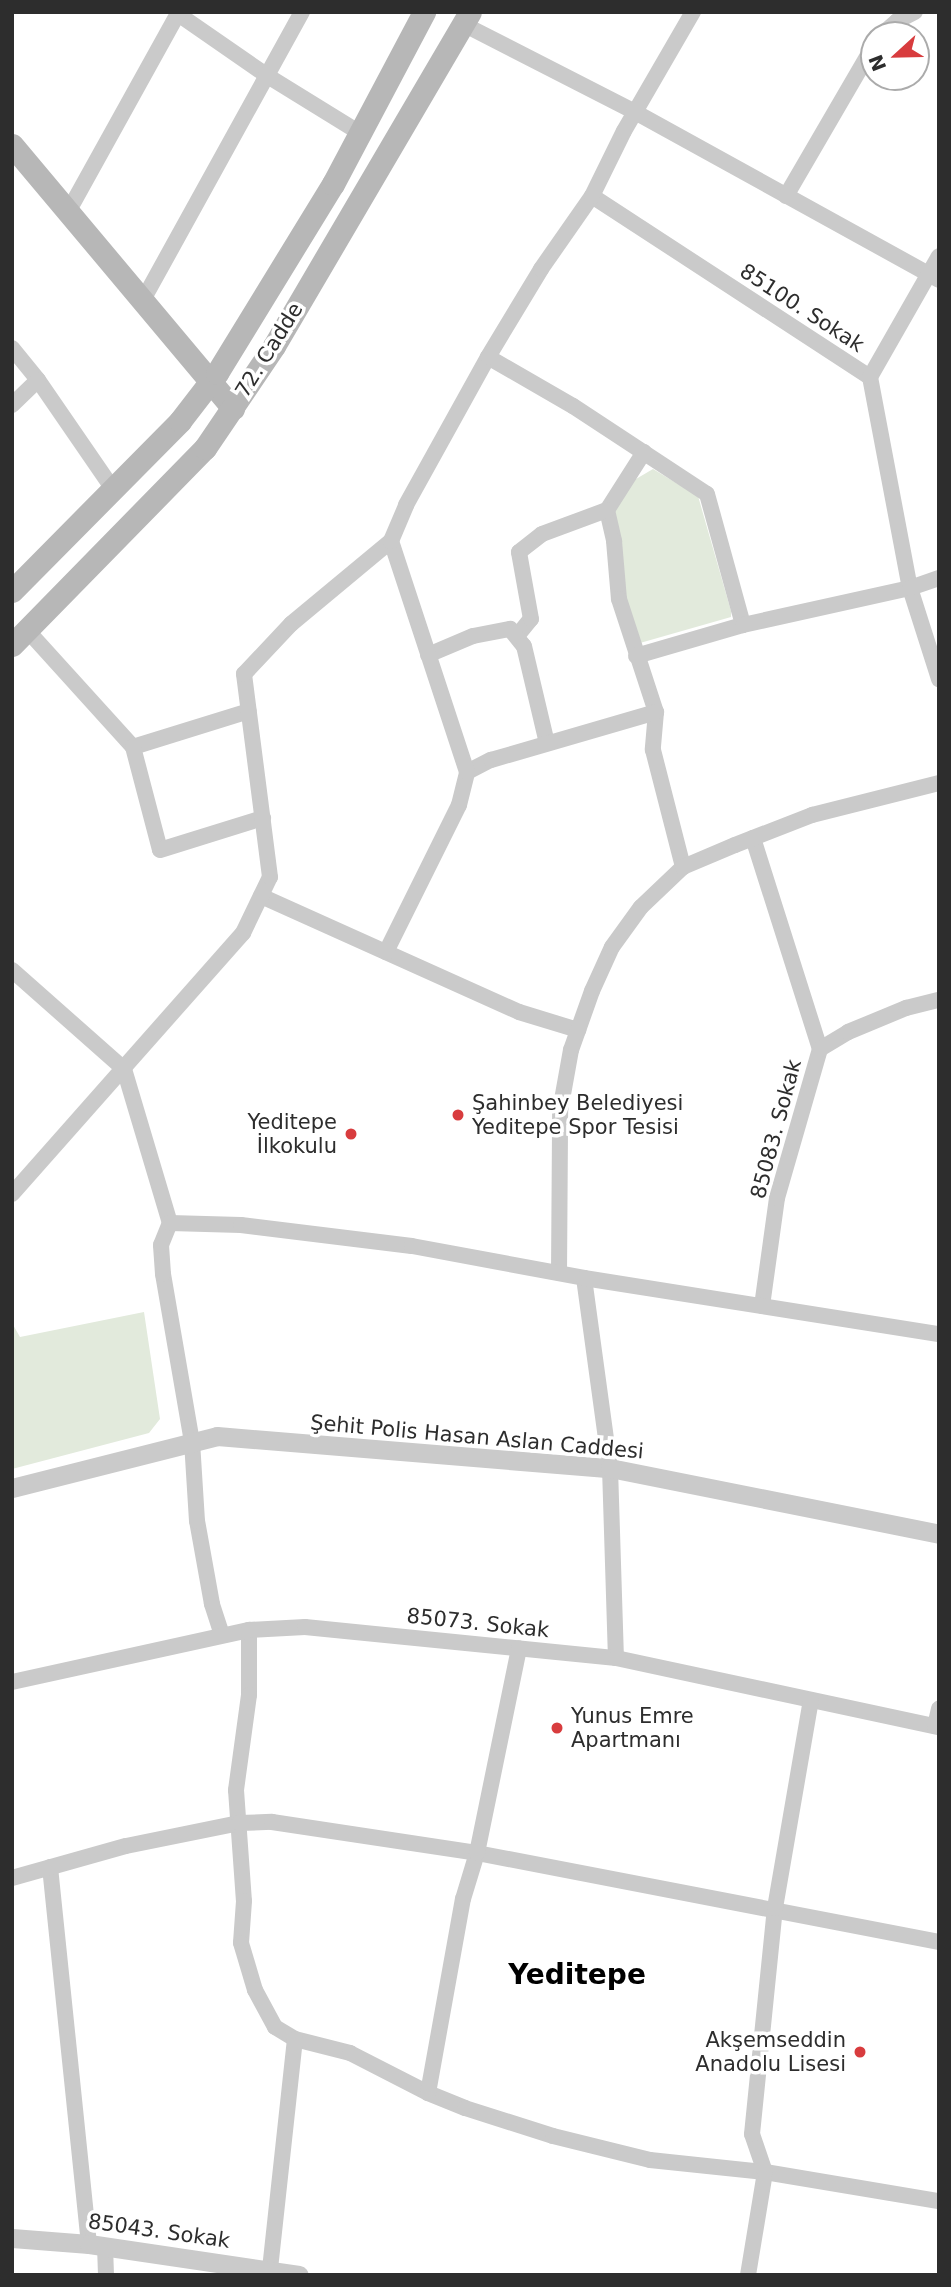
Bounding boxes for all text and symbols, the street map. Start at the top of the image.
north arrow [860,21,930,91]
text: N [864,52,891,75]
street label: 85100. Sokak [735,258,869,358]
street label: 72. Cadde [230,298,308,402]
street label: 85083. Sokak [745,1057,807,1201]
place label: Şahinbey Belediyesi Yeditepe Spor Tesisi [472,1090,683,1140]
marker: Şahinbey Belediyesi Yeditepe Spor Tesisi [450,1107,466,1123]
place label: Yeditepe İlkokulu [247,1109,337,1159]
marker: Yeditepe İlkokulu [343,1126,359,1142]
street label: Şehit Polis Hasan Aslan Caddesi [309,1410,645,1464]
street label: 85073. Sokak [405,1603,551,1643]
place label: Yunus Emre Apartmanı [571,1703,694,1753]
marker: Yunus Emre Apartmanı [549,1720,565,1736]
district label: Yeditepe [508,1958,646,1992]
place label: Akşemseddin Anadolu Lisesi [695,2027,846,2077]
marker: Akşemseddin Anadolu Lisesi [852,2044,868,2060]
street label: 85043. Sokak [86,2209,232,2253]

